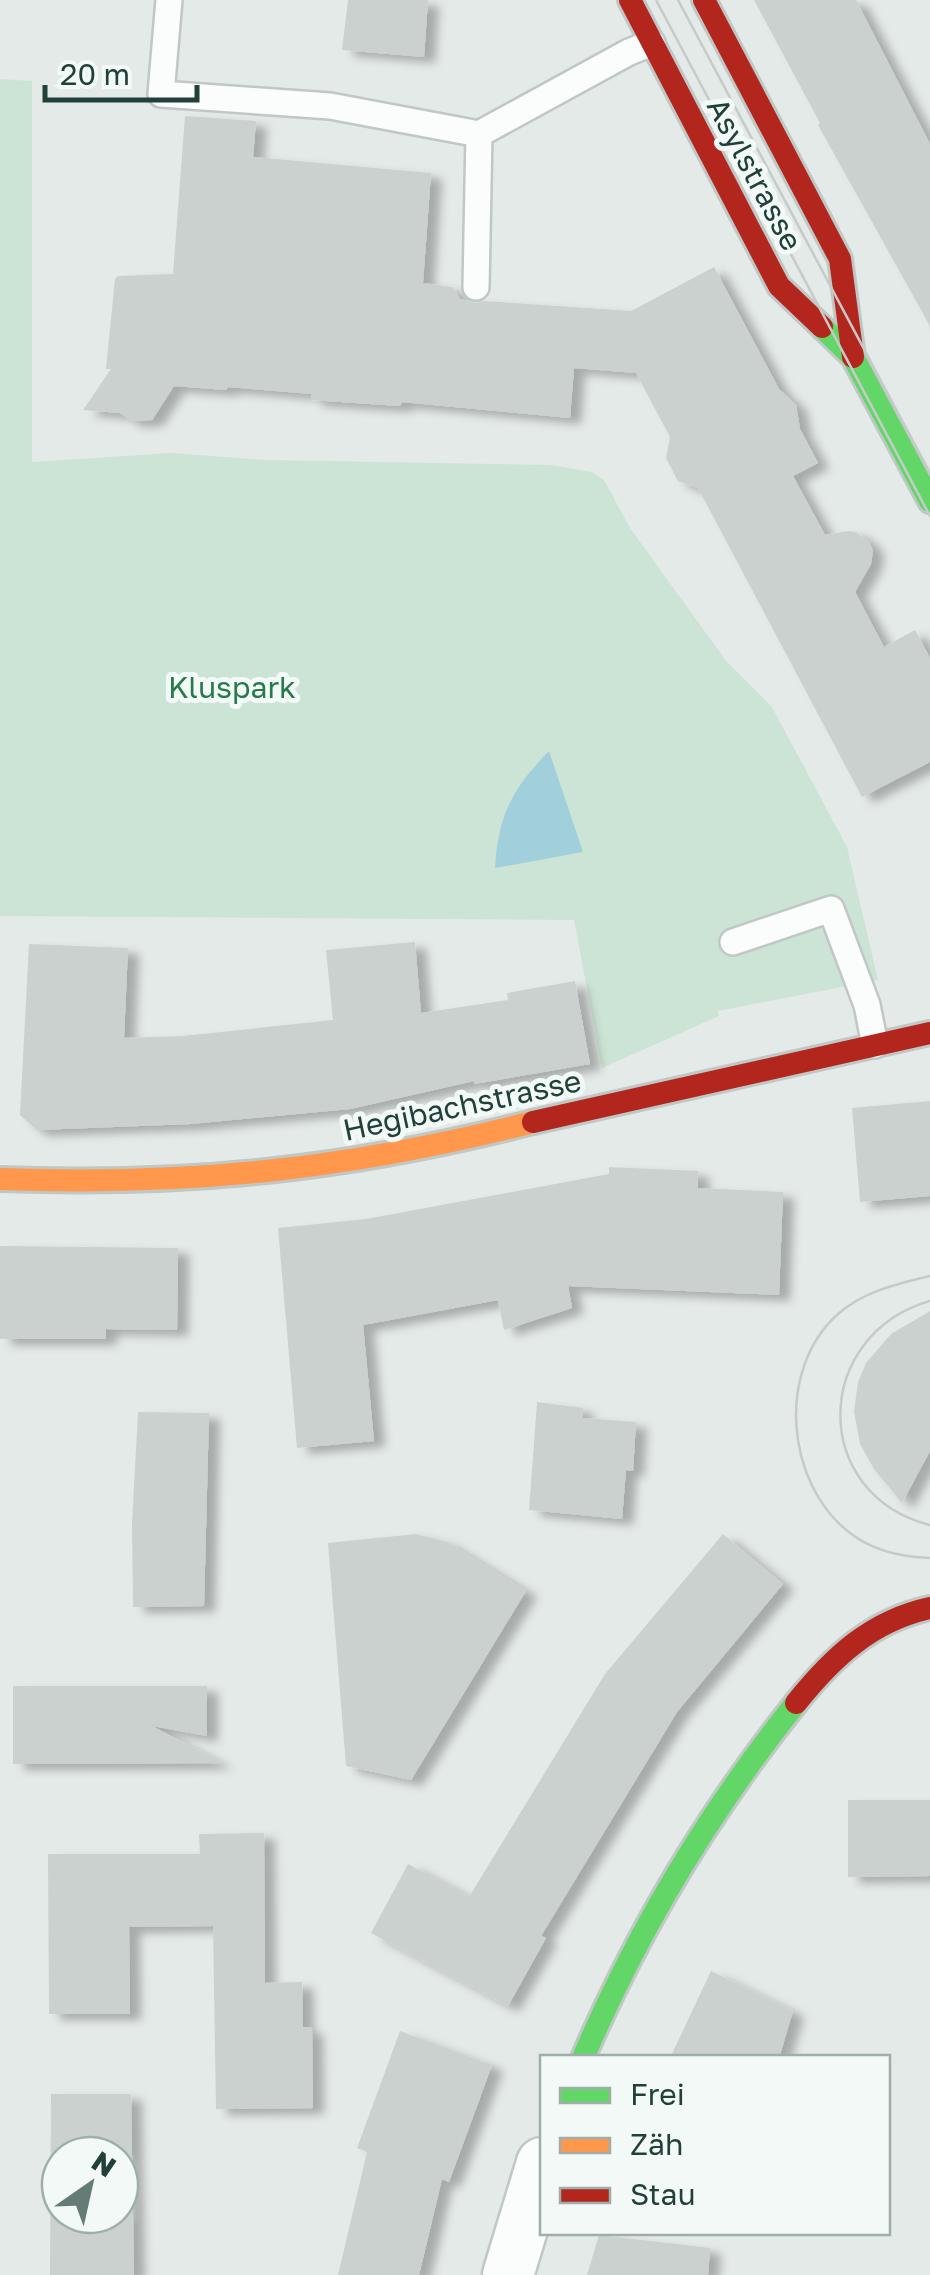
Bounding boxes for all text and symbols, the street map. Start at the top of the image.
scale bar [45,40,198,102]
text: 20 m [60,56,130,92]
street label: Asylstrasse [700,92,810,256]
park label: Kluspark [168,669,296,705]
street label: Hegibachstrasse [340,1062,584,1148]
legend [540,2055,890,2235]
text: Frei [630,2076,685,2112]
text: Zäh [630,2126,683,2162]
north arrow [40,2135,140,2235]
text: N [86,2144,122,2183]
text: Stau [630,2176,696,2212]

